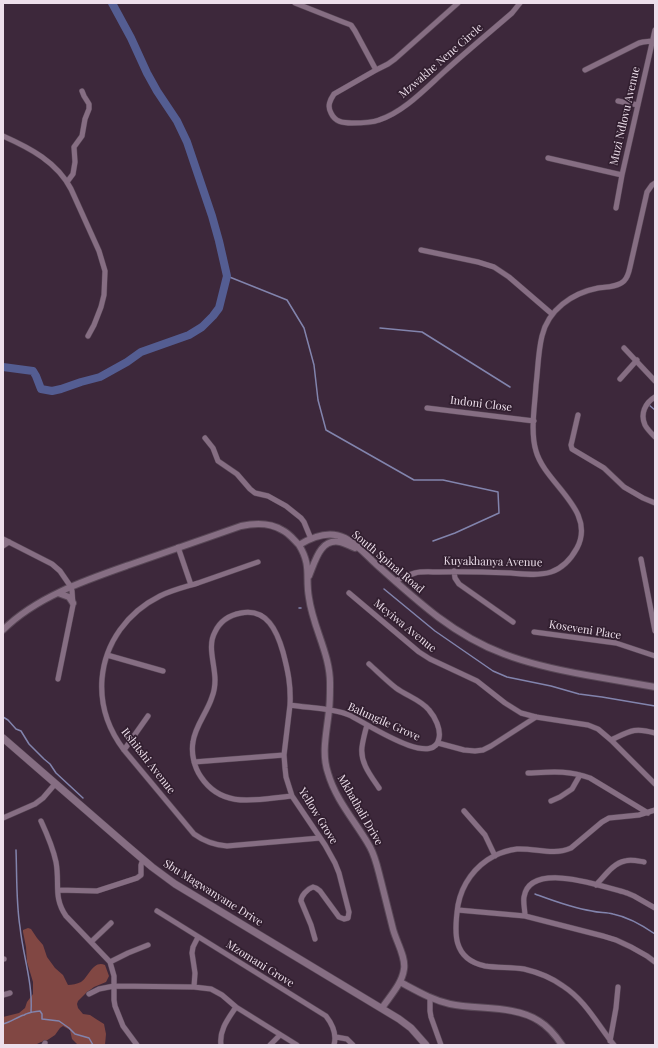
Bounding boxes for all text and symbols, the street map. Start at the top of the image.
street label: Mzwakhe Nene Circle [396,21,486,101]
street label: Muzi Ndlovu Avenue [607,65,643,167]
street label: Indoni Close [449,394,513,414]
street label: South Spinal Road [349,528,427,596]
street label: Kuyakhanya Avenue [444,555,542,569]
street label: Meyiwa Avenue [371,597,439,655]
street label: Koseveni Place [548,618,622,642]
street label: Balungile Grove [346,700,422,744]
street label: Itshitshi Avenue [118,726,178,796]
street label: Mkhathali Drive [335,772,385,848]
street label: Yellow Grove [295,785,341,847]
street label: Sbu Magwanyane Drive [161,857,265,929]
street label: Mzomani Grove [224,938,296,990]

